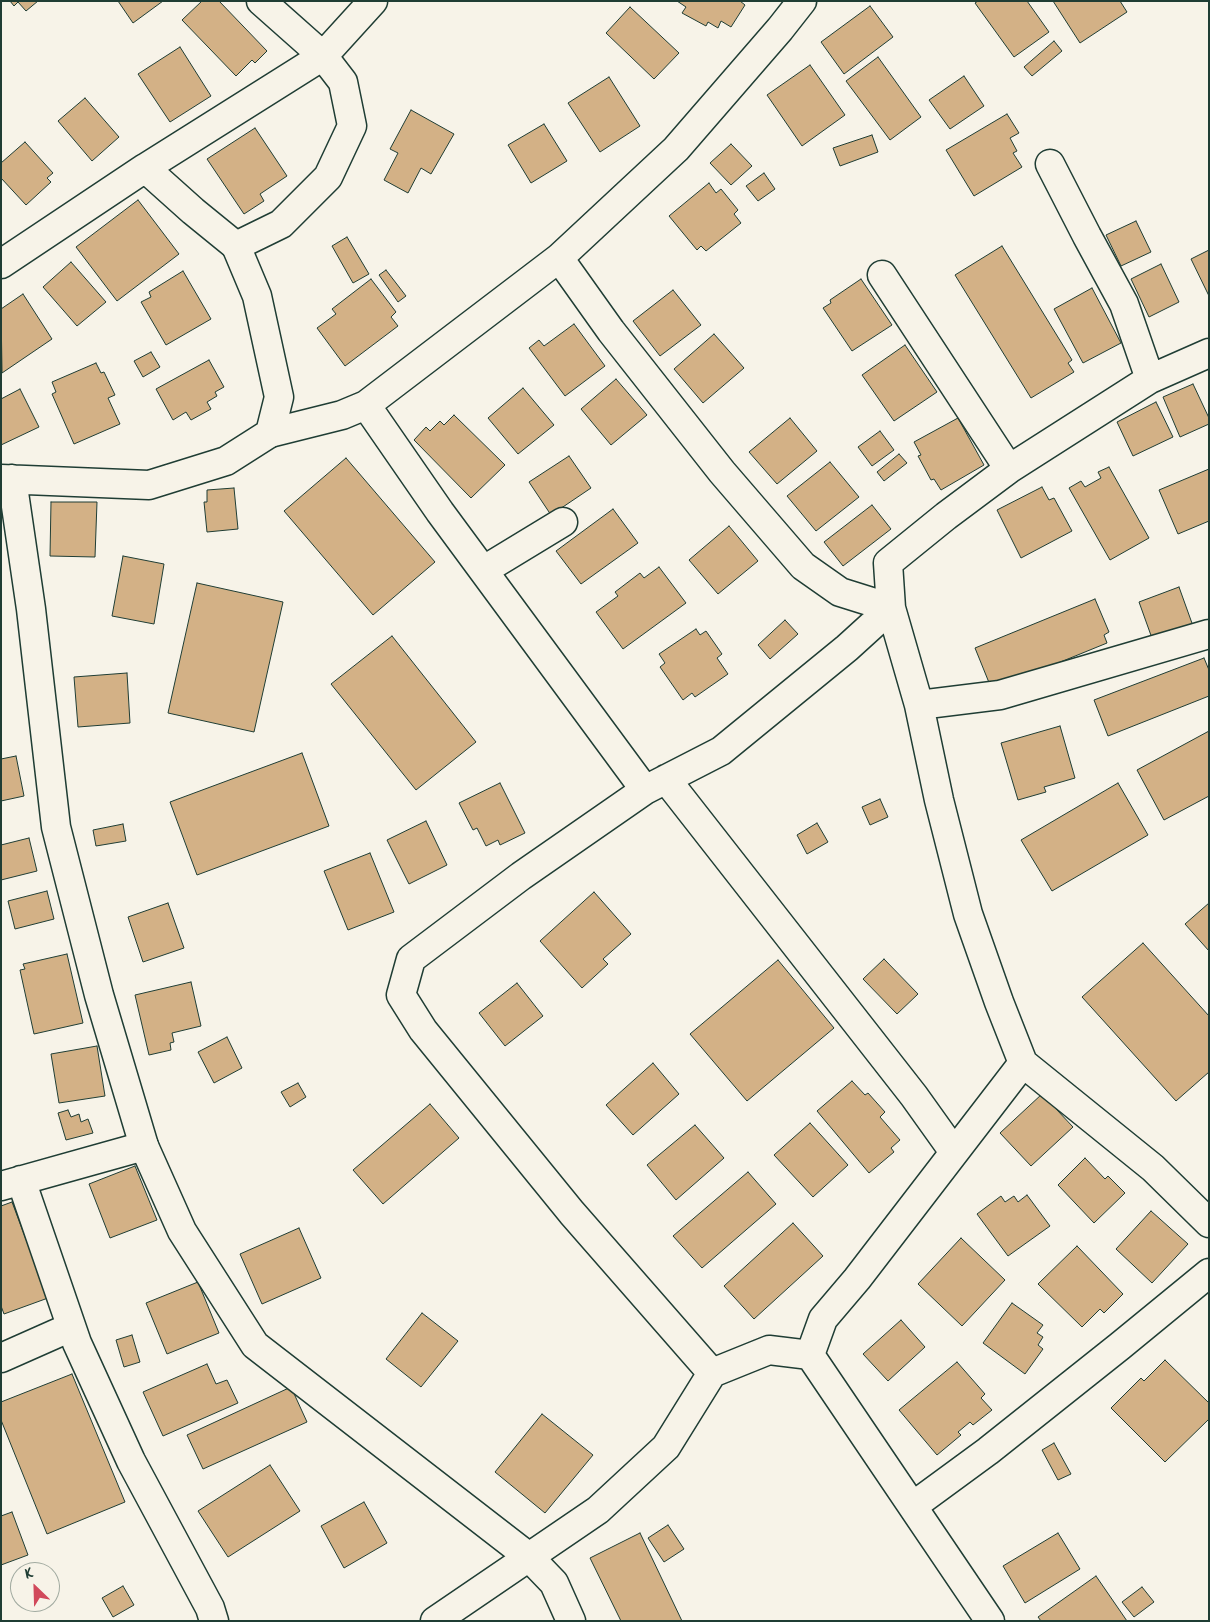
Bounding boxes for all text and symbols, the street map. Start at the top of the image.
north arrow [10,1562,60,1612]
text: K [21,1562,38,1586]

